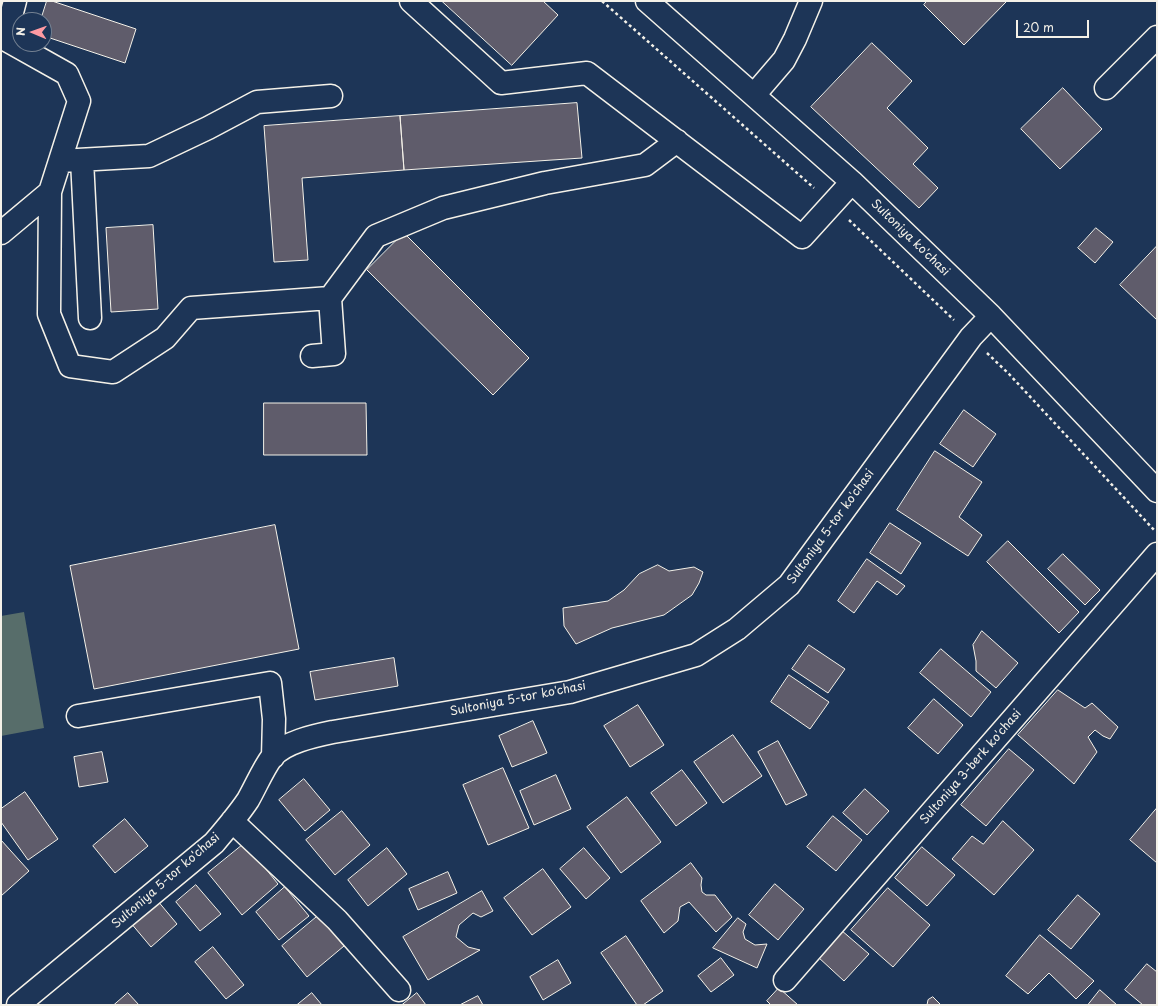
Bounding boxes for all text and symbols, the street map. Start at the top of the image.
north arrow [12,12,52,52]
scale bar [1018,12,1091,38]
text: 20 m [1023,18,1054,36]
text: N [12,27,29,36]
street label: Sultoniya ko'chasi [868,197,952,279]
street label: Sultoniya 5-tor ko'chasi [785,467,877,587]
street label: Sultoniya 5-tor ko'chasi [449,679,587,719]
street label: Sultoniya 3-berk ko'chasi [917,707,1025,827]
street label: Sultoniya 5-tor ko'chasi [109,830,223,932]

